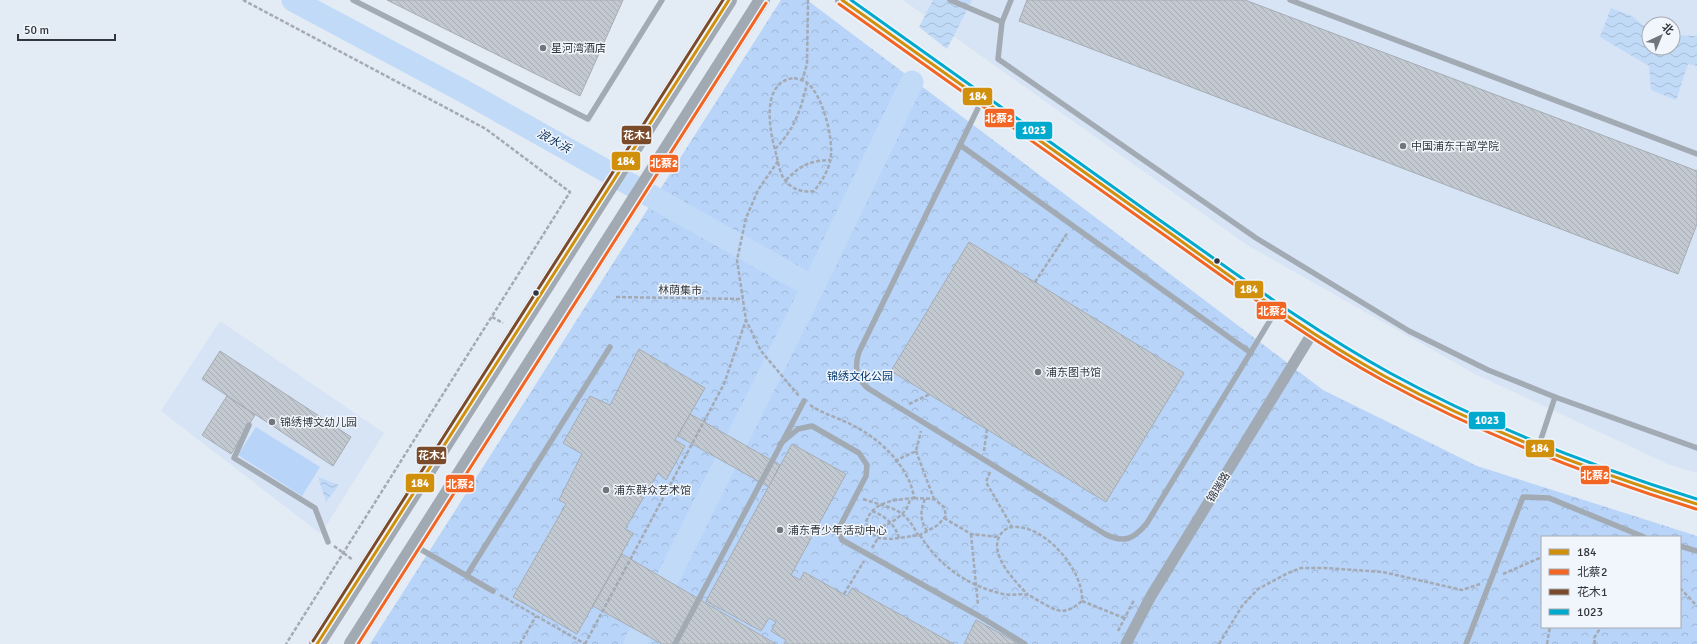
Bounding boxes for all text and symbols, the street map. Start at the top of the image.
scale bar [18,16,115,42]
north arrow [1641,16,1681,56]
text: 北 [1659,21,1676,38]
text: 50 m [24,23,49,38]
place label: 星河湾酒店 [551,42,606,55]
marker: 星河湾酒店 [538,43,548,53]
line badge: 184 [962,87,993,106]
text: 184 [969,90,987,103]
line badge: 北蔡2 [984,108,1015,128]
text: 北蔡2 [985,112,1013,125]
line badge: 1023 [1015,121,1053,140]
text: 1023 [1022,124,1046,137]
line badge: 花木1 [621,125,652,145]
water label: 浪水浜 [534,126,574,157]
text: 花木1 [623,129,651,142]
place label: 中国浦东干部学院 [1411,140,1499,153]
marker: 中国浦东干部学院 [1398,141,1408,151]
line badge: 184 [611,151,641,171]
line badge: 北蔡2 [649,154,679,173]
text: 184 [617,155,635,168]
text: 北蔡2 [650,157,678,170]
unlabelled marker [1212,256,1222,266]
line badge: 184 [1234,280,1264,299]
text: 184 [1240,283,1258,296]
street label: 林荫集市 [658,284,702,297]
unlabelled marker [531,288,541,298]
line badge: 北蔡2 [1256,301,1287,320]
text: 北蔡2 [1258,305,1286,318]
place label: 浦东图书馆 [1046,366,1101,379]
marker: 浦东图书馆 [1033,367,1043,377]
park label: 锦绣文化公园 [827,370,893,383]
line badge: 1023 [1468,411,1506,430]
text: 1023 [1475,414,1499,427]
place label: 锦绣博文幼儿园 [280,416,357,429]
marker: 锦绣博文幼儿园 [267,417,277,427]
line badge: 184 [1525,439,1555,458]
text: 184 [1531,442,1549,455]
line badge: 花木1 [416,446,447,465]
text: 花木1 [418,449,446,462]
line badge: 北蔡2 [1580,465,1610,485]
text: 北蔡2 [1581,469,1609,482]
street label: 锦瑞路 [1204,470,1233,505]
line badge: 184 [405,473,435,493]
line badge: 北蔡2 [445,474,475,493]
text: 184 [411,477,429,490]
text: 北蔡2 [446,478,474,491]
place label: 浦东群众艺术馆 [614,484,691,497]
marker: 浦东群众艺术馆 [601,485,611,495]
place label: 浦东青少年活动中心 [788,524,887,537]
marker: 浦东青少年活动中心 [775,525,785,535]
legend [1541,536,1681,628]
text: 184 [1577,545,1597,560]
text: 北蔡2 [1577,565,1607,580]
text: 花木1 [1577,585,1607,600]
text: 1023 [1577,605,1603,620]

